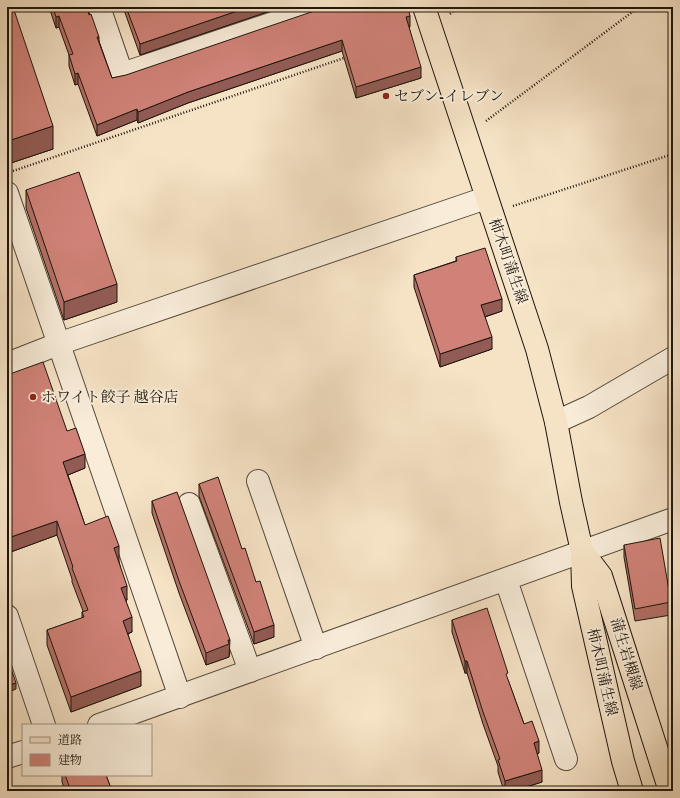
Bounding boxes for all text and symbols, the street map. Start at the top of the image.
place label: セブン-イレブン [394,87,504,106]
marker: セブン-イレブン [381,91,391,101]
street label: 柿木町蒲生線 [484,215,532,307]
place label: ホワイト餃子 越谷店 [41,388,179,407]
marker: ホワイト餃子 越谷店 [28,392,38,402]
street label: 蒲生岩槻線 [606,615,646,693]
street label: 柿木町蒲生線 [583,626,621,718]
legend [22,724,152,776]
text: 道路 [58,733,82,748]
text: 建物 [58,753,82,768]

